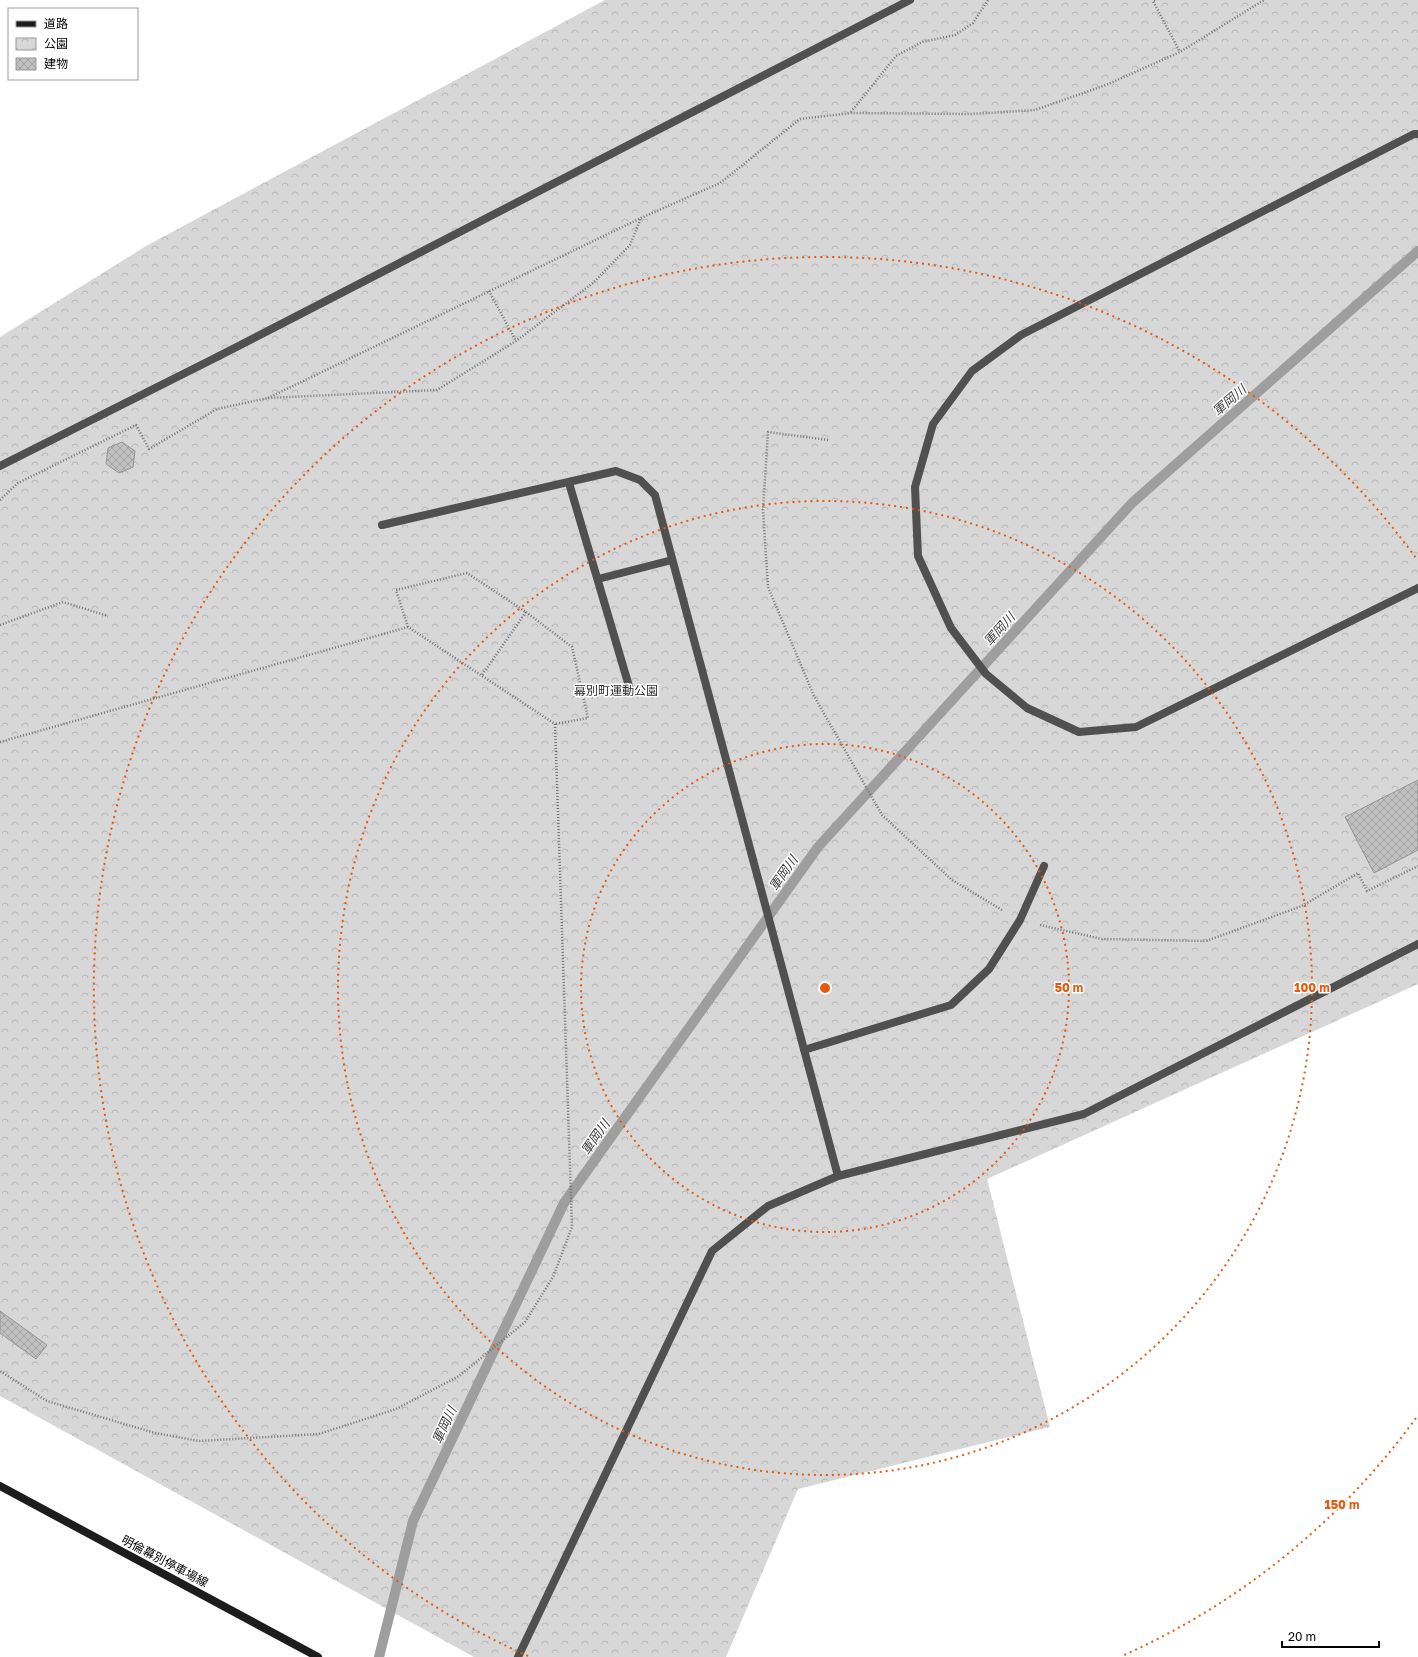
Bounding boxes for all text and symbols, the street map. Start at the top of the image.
legend [8,8,138,80]
text: 道路 [44,16,68,31]
text: 公園 [44,36,68,51]
text: 建物 [44,56,68,71]
water label: 軍岡川 [1209,380,1250,419]
water label: 軍岡川 [980,608,1019,649]
park label: 幕別町運動公園 [574,683,658,698]
water label: 軍岡川 [765,851,802,894]
text: 50 m [1055,980,1083,995]
text: 100 m [1294,980,1330,995]
centre of rings [818,981,832,995]
water label: 軍岡川 [577,1115,614,1158]
water label: 軍岡川 [429,1402,460,1446]
text: 150 m [1325,1497,1359,1512]
street label: 明倫幕別停車場線 [119,1532,211,1590]
scale bar [1282,1623,1379,1649]
text: 20 m [1288,1629,1316,1644]

